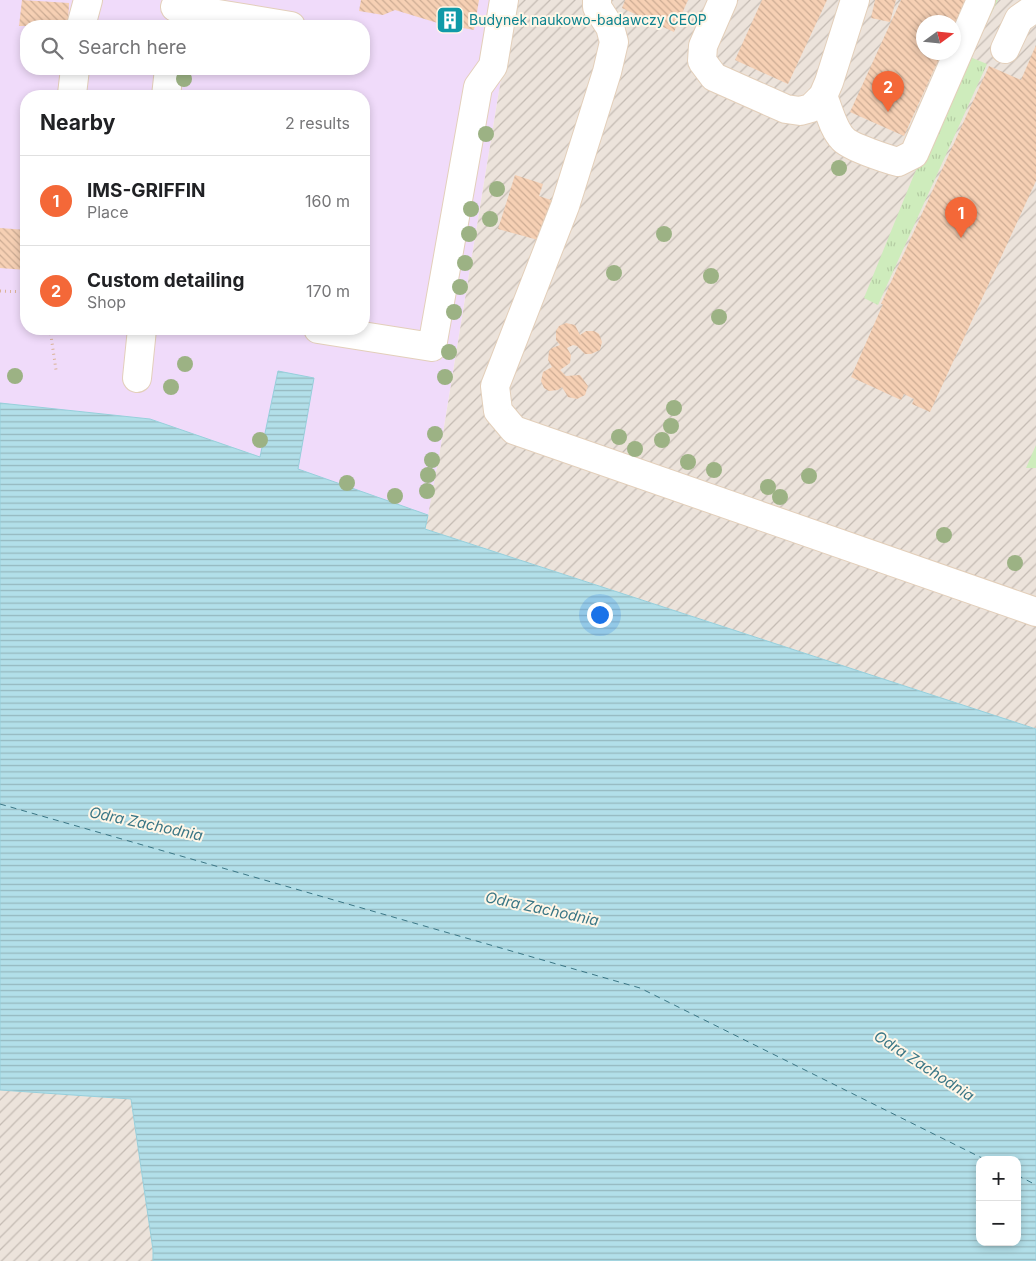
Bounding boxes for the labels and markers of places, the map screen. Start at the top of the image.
building icon: Budynek naukowo-badawczy CEOP [435,5,465,35]
place label: Budynek naukowo-badawczy CEOP [469,11,707,28]
pin: 2 [872,71,904,112]
pin: 1 [945,197,977,238]

